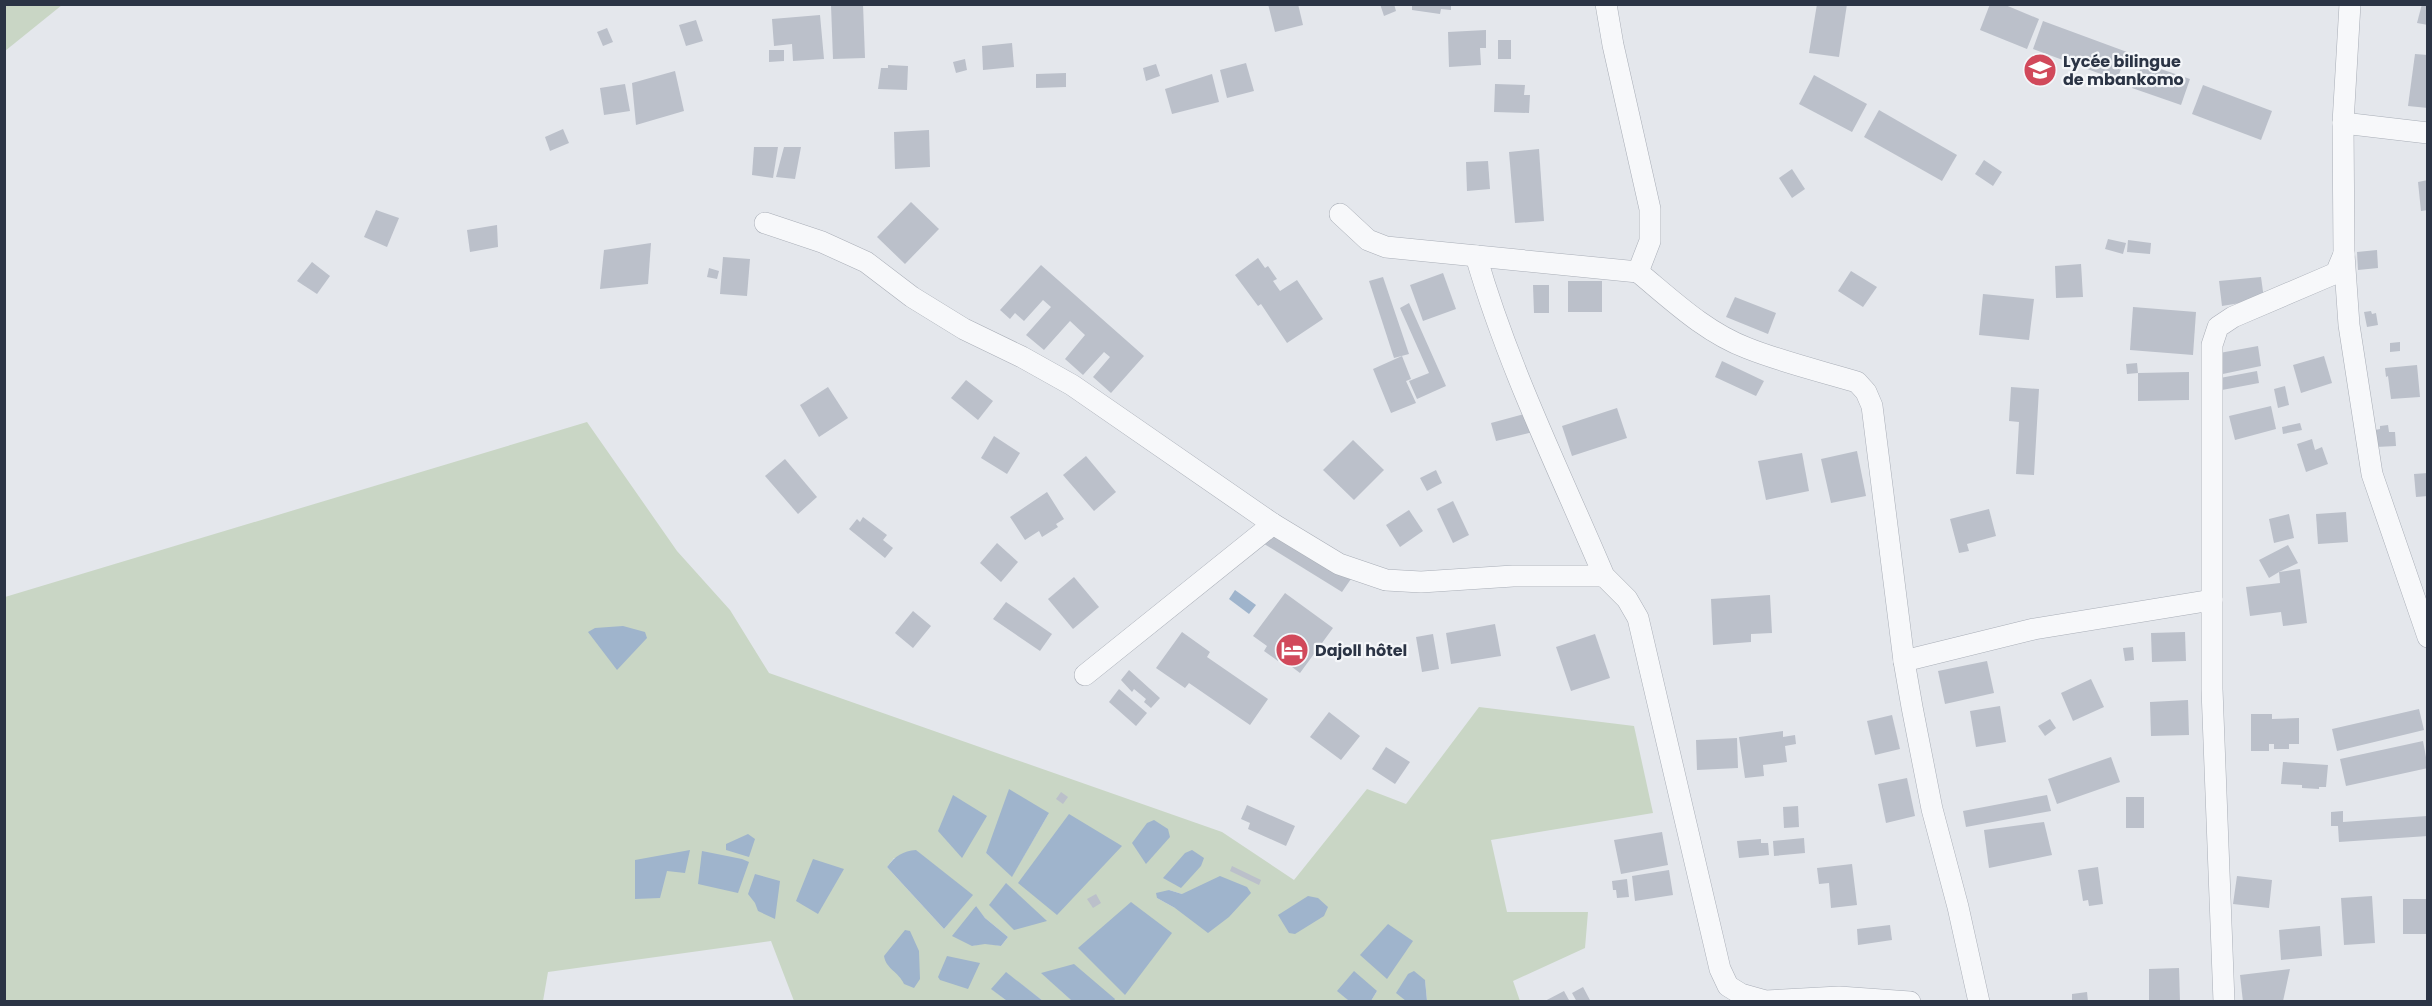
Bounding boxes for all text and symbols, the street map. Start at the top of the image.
place label: Lycée bilingue de mbankomo [2063,50,2184,91]
school or university icon: Lycée bilingue de mbankomo [2022,52,2058,88]
hotel icon: Dajoll hôtel [1274,632,1310,668]
place label: Dajoll hôtel [1315,639,1407,662]

